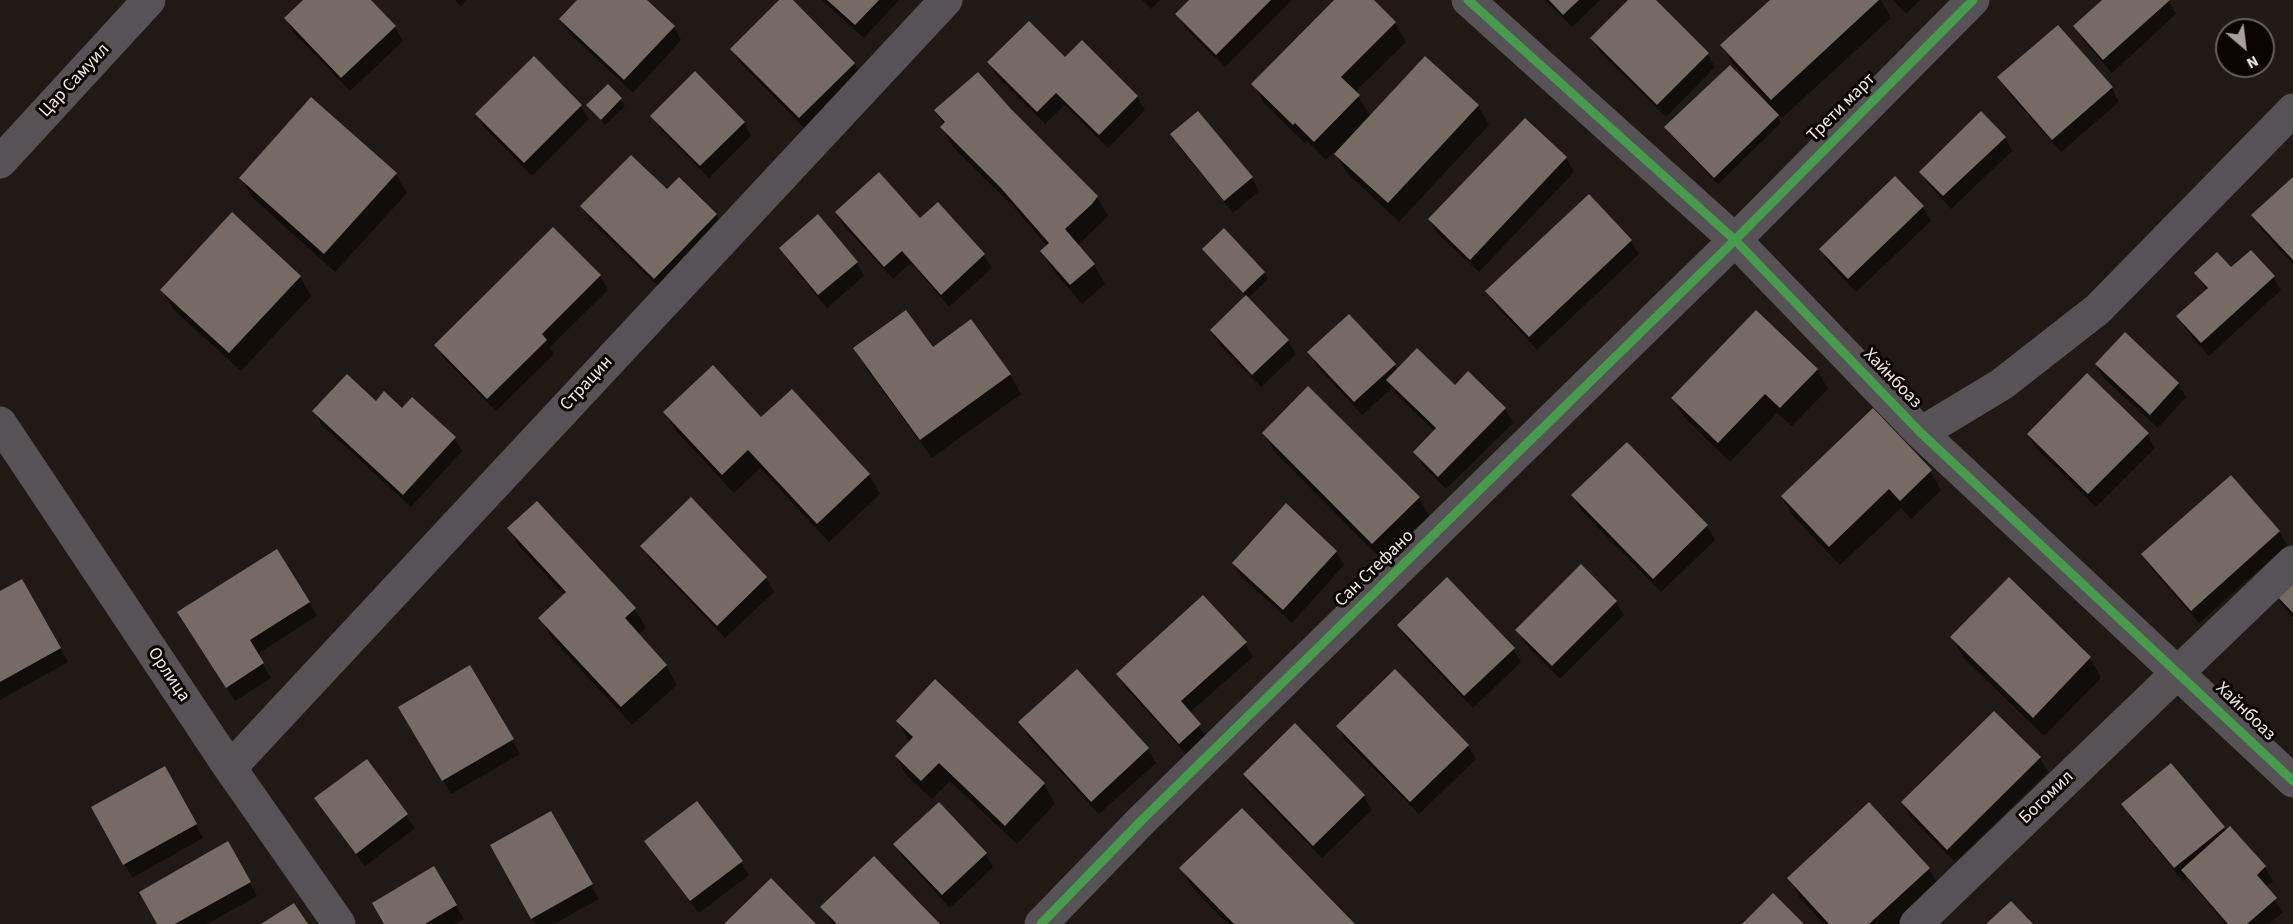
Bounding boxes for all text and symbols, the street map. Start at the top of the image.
north arrow [2215,18,2275,78]
street label: Цар Самуил [35,40,115,122]
text: N [2243,50,2262,74]
street label: Трети март [1803,69,1881,147]
street label: Хайнбоаз [1858,345,1926,413]
street label: Страцин [556,352,618,416]
street label: Сан Стефано [1331,526,1419,612]
street label: Орлица [142,644,194,706]
street label: Хайнбоаз [2211,678,2279,746]
street label: Богомил [2015,767,2079,829]

